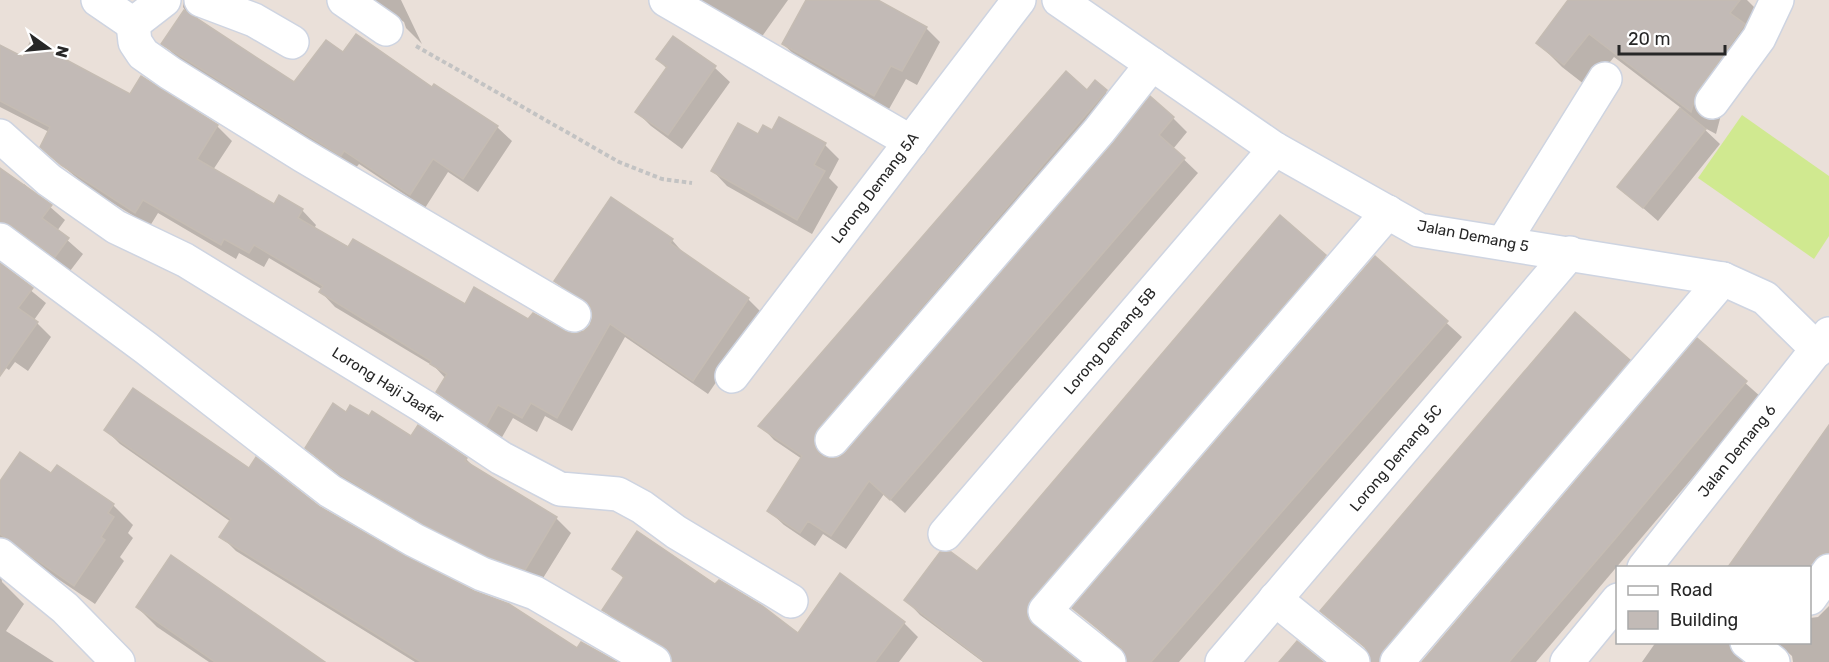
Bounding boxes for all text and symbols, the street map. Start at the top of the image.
north arrow [18,18,78,78]
scale bar [1619,18,1726,56]
text: 20 m [1628,28,1670,50]
text: N [51,44,73,60]
street label: Lorong Demang 5A [828,129,922,247]
street label: Jalan Demang 5 [1416,216,1530,256]
street label: Lorong Demang 5B [1060,284,1160,398]
street label: Lorong Haji Jaafar [329,343,448,427]
street label: Lorong Demang 5C [1346,401,1446,515]
street label: Jalan Demang 6 [1694,401,1780,501]
legend [1616,566,1811,644]
text: Road [1670,579,1713,601]
text: Building [1670,609,1738,631]

